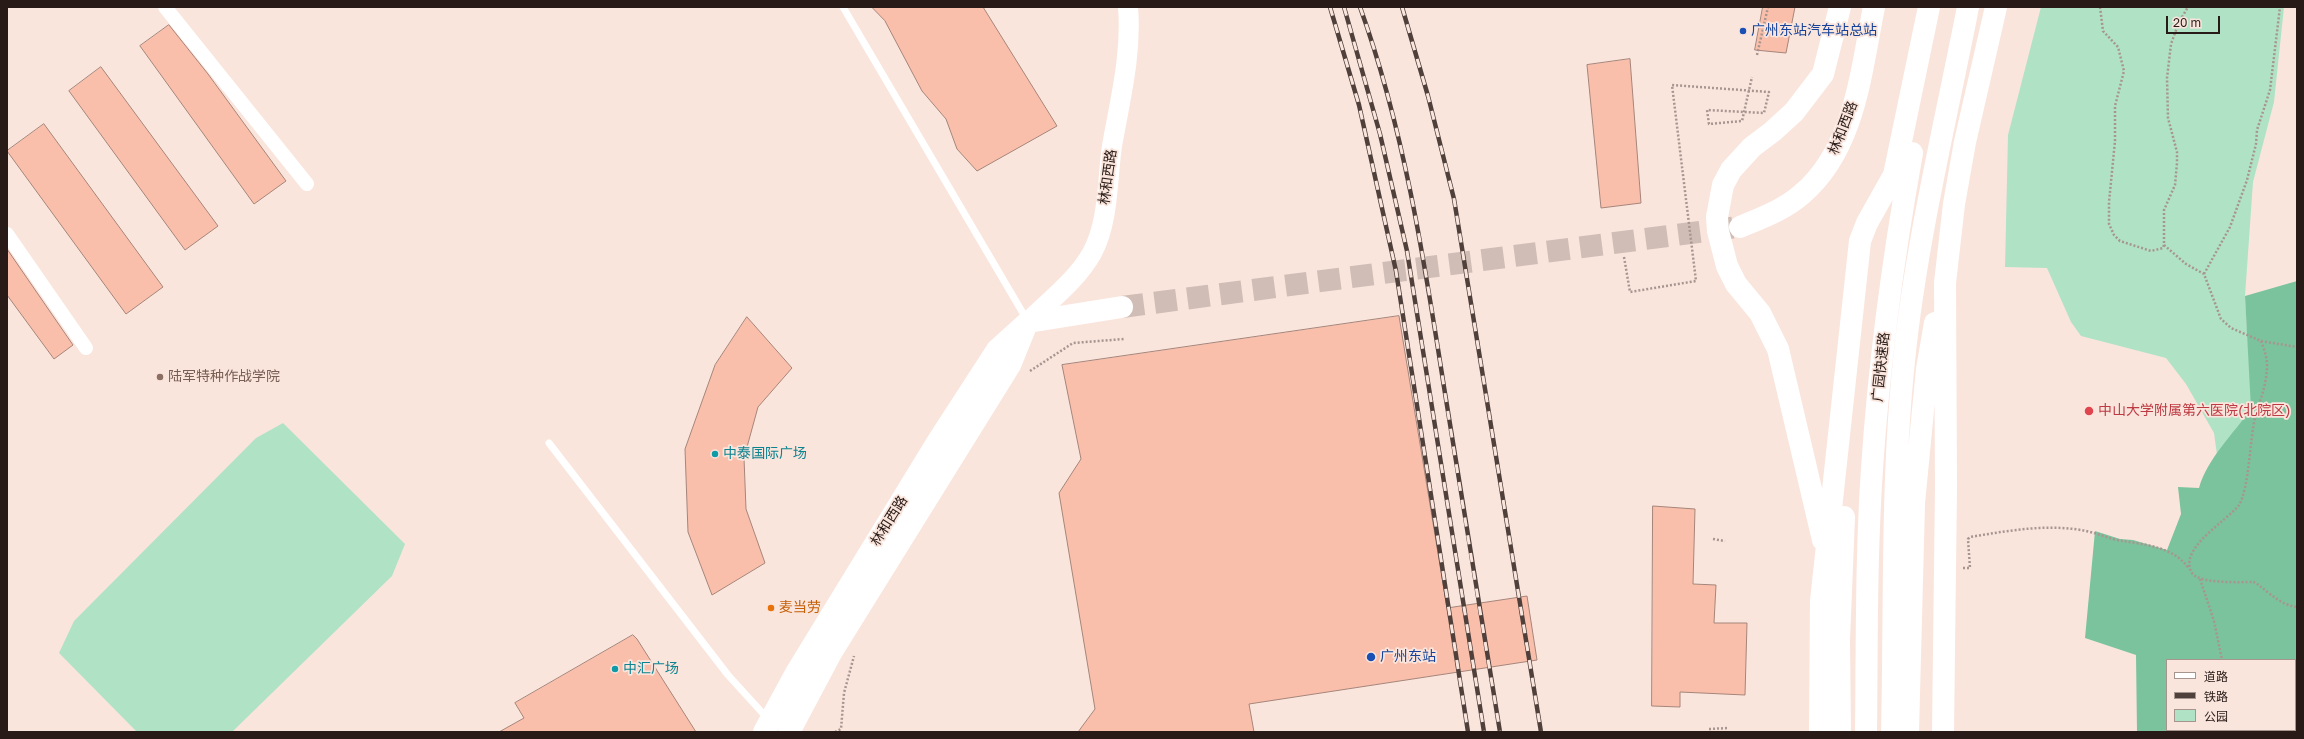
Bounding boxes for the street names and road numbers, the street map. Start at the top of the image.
street label: 林和西路 [1825,99,1861,157]
street label: 林和西路 [1096,148,1120,206]
street label: 广园快速路 [1869,331,1893,403]
street label: 林和西路 [867,493,911,549]

